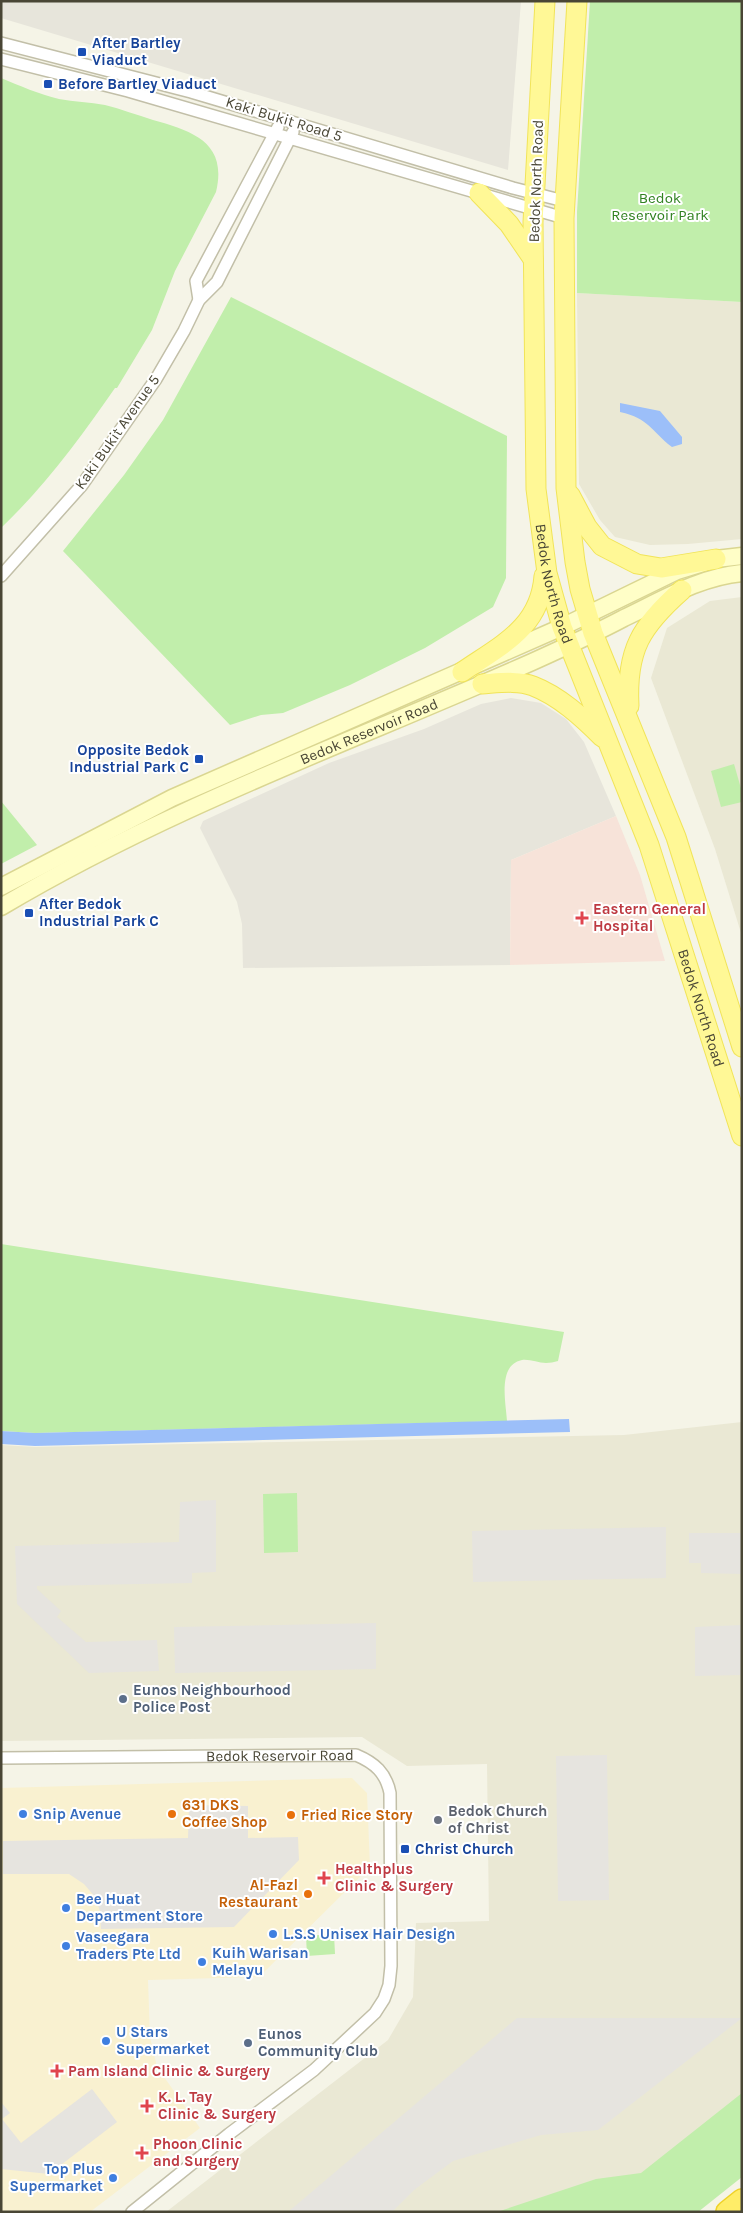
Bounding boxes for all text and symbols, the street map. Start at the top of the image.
place label: After Bartley Viaduct [92,34,181,69]
marker: After Bartley Viaduct [76,46,88,58]
place label: Before Bartley Viaduct [58,75,217,93]
marker: Before Bartley Viaduct [42,78,54,90]
street label: Kaki Bukit Road 5 [224,93,344,145]
street label: Bedok North Road [525,119,547,243]
park label: Bedok Reservoir Park [611,189,709,224]
street label: Kaki Bukit Avenue 5 [71,371,163,493]
street label: Bedok North Road [532,523,577,646]
street label: Bedok Reservoir Road [297,695,441,769]
place label: Opposite Bedok Industrial Park C [69,741,189,776]
marker: Opposite Bedok Industrial Park C [193,753,205,765]
place label: After Bedok Industrial Park C [39,895,159,930]
place label: Eastern General Hospital [593,900,706,935]
marker: After Bedok Industrial Park C [23,907,35,919]
marker: Eastern General Hospital [575,911,589,925]
street label: Bedok North Road [674,947,728,1069]
place label: Eunos Neighbourhood Police Post [133,1681,291,1716]
marker: Eunos Neighbourhood Police Post [117,1693,129,1705]
street label: Bedok Reservoir Road [206,1746,354,1765]
place label: 631 DKS Coffee Shop [182,1796,267,1831]
place label: Bedok Church of Christ [448,1802,547,1837]
place label: Snip Avenue [33,1805,121,1823]
place label: Fried Rice Story [301,1806,413,1824]
marker: Snip Avenue [17,1808,29,1820]
marker: 631 DKS Coffee Shop [166,1808,178,1820]
marker: Fried Rice Story [285,1809,297,1821]
marker: Bedok Church of Christ [432,1814,444,1826]
place label: Christ Church [415,1840,514,1858]
marker: Christ Church [399,1843,411,1855]
place label: Healthplus Clinic & Surgery [335,1860,454,1895]
marker: Healthplus Clinic & Surgery [317,1871,331,1885]
place label: Al-Fazl Restaurant [218,1876,298,1911]
marker: Al-Fazl Restaurant [302,1888,314,1900]
place label: Bee Huat Department Store [76,1890,203,1925]
marker: Bee Huat Department Store [60,1902,72,1914]
place label: L.S.S Unisex Hair Design [283,1925,455,1943]
place label: Vaseegara Traders Pte Ltd [76,1928,181,1963]
marker: L.S.S Unisex Hair Design [267,1928,279,1940]
marker: Vaseegara Traders Pte Ltd [60,1940,72,1952]
place label: Kuih Warisan Melayu [212,1944,309,1979]
marker: Kuih Warisan Melayu [196,1956,208,1968]
place label: U Stars Supermarket [116,2023,210,2058]
place label: Eunos Community Club [258,2025,378,2060]
marker: U Stars Supermarket [100,2035,112,2047]
marker: Eunos Community Club [242,2037,254,2049]
place label: Pam Island Clinic & Surgery [68,2062,270,2080]
marker: Pam Island Clinic & Surgery [50,2064,64,2078]
place label: K. L. Tay Clinic & Surgery [158,2088,277,2123]
marker: K. L. Tay Clinic & Surgery [140,2099,154,2113]
place label: Phoon Clinic and Surgery [153,2135,242,2170]
marker: Phoon Clinic and Surgery [135,2146,149,2160]
place label: Top Plus Supermarket [9,2160,103,2195]
marker: Top Plus Supermarket [107,2172,119,2184]

